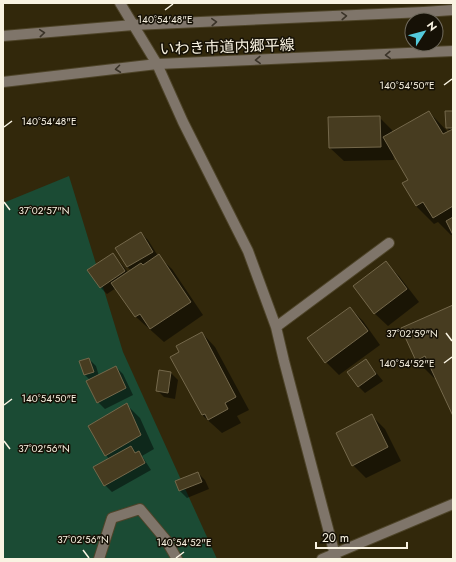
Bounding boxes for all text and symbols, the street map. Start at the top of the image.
text: 140°54'48"E [138,12,192,27]
one-way arrow [341,12,347,20]
north arrow [404,12,444,52]
one-way arrow [211,17,217,26]
text: N [423,18,441,34]
one-way arrow [39,29,45,38]
street label: いわき市道内郷平線 [159,34,295,60]
one-way arrow [385,51,391,59]
one-way arrow [255,56,261,64]
one-way arrow [115,64,121,73]
text: 140°54'50"E [379,78,435,93]
text: 140°54'48"E [22,114,76,129]
text: 37°02'57"N [18,203,70,218]
text: 37°02'59"N [386,326,438,341]
text: 140°54'52"E [380,356,434,371]
text: 140°54'50"E [21,391,77,406]
text: 37°02'56"N [18,441,70,456]
scale bar [316,524,407,550]
text: 20 m [322,529,349,547]
text: 37°02'56"N [57,532,109,547]
text: 140°54'52"E [157,535,211,550]

